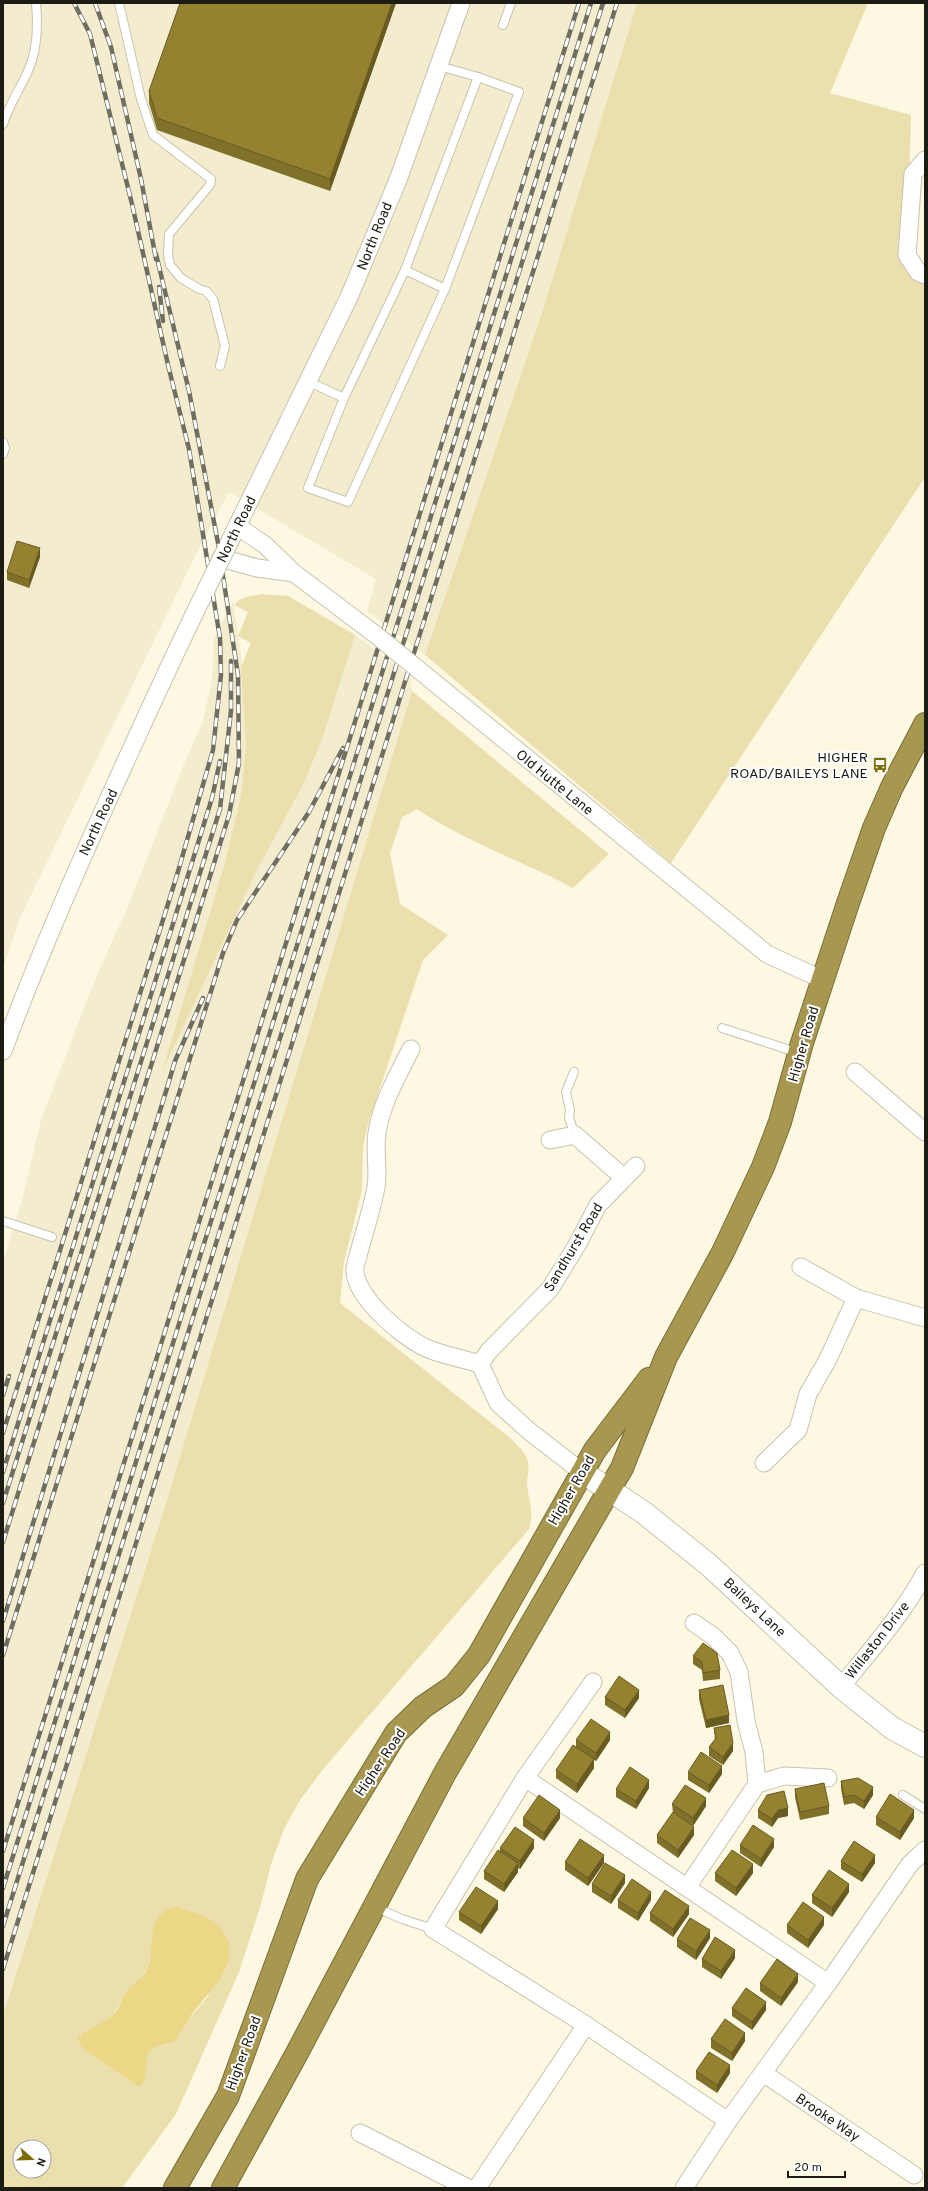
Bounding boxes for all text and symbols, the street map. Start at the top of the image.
street label: North Road [354,200,397,273]
street label: North Road [214,494,261,566]
street label: Old Hutte Lane [512,747,596,820]
place label: HIGHER ROAD/BAILEYS LANE [730,750,868,783]
bus stop icon: HIGHER ROAD/BAILEYS LANE [871,756,889,774]
street label: North Road [76,786,122,859]
street label: Higher Road [785,1005,823,1084]
street label: Sandhurst Road [541,1200,607,1295]
street label: Higher Road [545,1453,599,1529]
street label: Baileys Lane [719,1575,789,1641]
street label: Willaston Drive [843,1599,914,1683]
street label: Higher Road [352,1726,410,1800]
street label: Higher Road [223,2014,266,2093]
street label: Brooke Way [792,2091,863,2146]
north arrow [12,2139,52,2179]
scale bar [788,2153,845,2179]
text: N [33,2156,48,2168]
text: 20 m [794,2160,822,2176]

